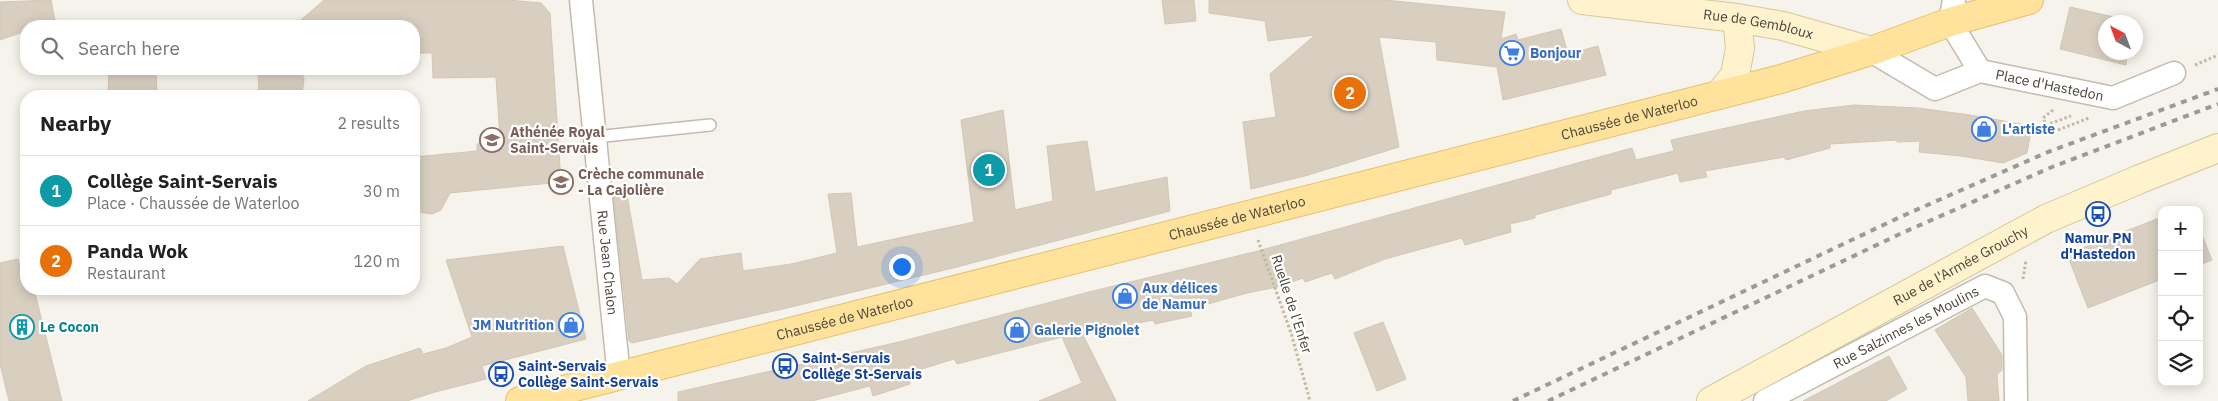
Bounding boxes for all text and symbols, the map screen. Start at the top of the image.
street label: Rue de Gembloux [1702,5,1815,43]
north arrow [2098,15,2143,60]
search box [20,20,420,75]
icon: search [38,34,66,62]
text: Search here [78,36,180,60]
supermarket icon: Bonjour [1499,40,1525,66]
place label: Bonjour [1530,44,1582,62]
street label: Place d'Hastedon [1994,65,2105,105]
pin: 2 [1334,74,1366,112]
street label: Chaussée de Waterloo [1559,92,1700,144]
text: Nearby [40,109,111,137]
text: 2 results [337,113,400,133]
shop icon: L'artiste [1971,116,1997,142]
place label: L'artiste [2002,120,2055,138]
place label: Athénée Royal Saint-Servais [510,123,605,157]
school or university icon: Athénée Royal Saint-Servais [479,127,505,153]
pin: 1 [973,151,1005,189]
place label: Crèche communale - La Cajolière [578,165,704,199]
text: Collège Saint-Servais [87,169,278,193]
school or university icon: Crèche communale - La Cajolière [548,169,574,195]
text: 1 [51,181,61,201]
text: 30 m [363,181,400,201]
street label: Chaussée de Waterloo [1167,192,1307,244]
text: Place · Chaussée de Waterloo [87,193,300,213]
bus stop icon: Namur PN d'Hastedon [2085,201,2111,227]
map controls [2158,206,2203,386]
button: + [2158,206,2203,251]
street label: Rue Jean Chalon [593,209,622,316]
street label: Rue de l'Armée Grouchy [1890,221,2031,309]
place label: Namur PN d'Hastedon [2060,229,2136,263]
text: Panda Wok [87,239,188,263]
text: 2 [51,251,61,271]
text: 120 m [353,251,400,271]
button: − [2158,251,2203,296]
street label: Ruelle de l'Enfer [1268,252,1316,356]
your location [889,254,915,280]
text: Restaurant [87,263,166,283]
place label: Aux délices de Namur [1142,279,1218,313]
street label: Rue Salzinnes les Moulins [1830,282,1982,373]
shop icon: Aux délices de Namur [1112,283,1138,309]
street label: Chaussée de Waterloo [774,292,915,344]
button: locate [2158,296,2203,341]
shop icon: JM Nutrition [558,312,584,338]
building icon: Le Cocon [9,314,35,340]
place label: JM Nutrition [472,316,554,334]
shop icon: Galerie Pignolet [1004,317,1030,343]
place label: Le Cocon [40,318,99,336]
place label: Galerie Pignolet [1034,321,1140,339]
button: layers [2158,341,2203,386]
place label: Saint-Servais Collège St-Servais [802,349,922,383]
bus stop icon: Saint-Servais Collège St-Servais [772,353,798,379]
place label: Saint-Servais Collège Saint-Servais [518,357,659,391]
bus stop icon: Saint-Servais Collège Saint-Servais [488,361,514,387]

